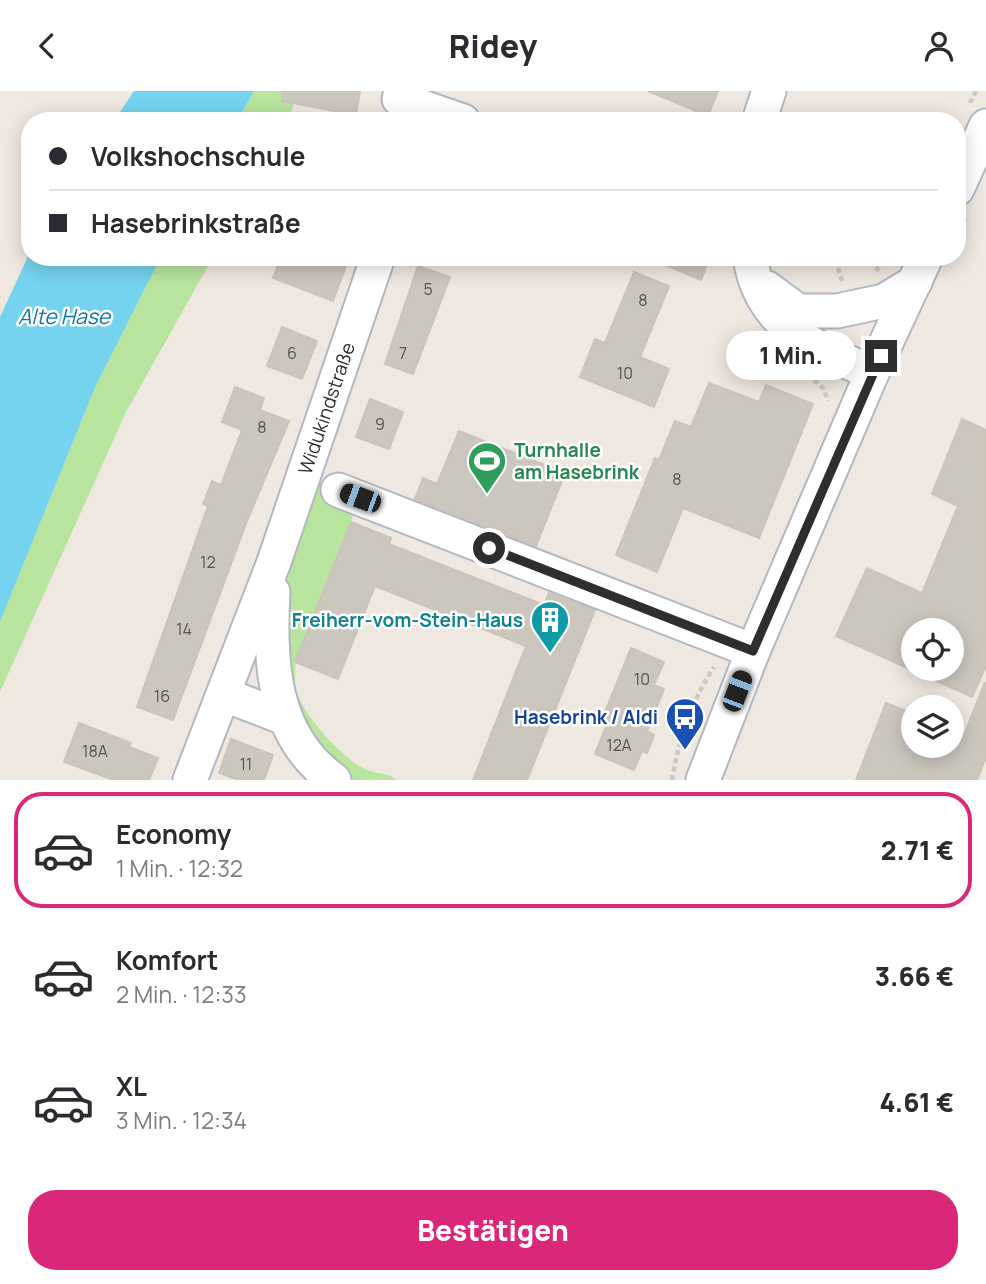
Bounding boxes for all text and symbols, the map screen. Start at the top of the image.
text: Ridey [449,24,537,68]
icon: back [28,27,66,65]
icon: person [920,27,958,65]
text: Volkshochschule [91,138,305,174]
text: Hasebrinkstraße [91,205,301,241]
house number: 5 [423,278,433,300]
house number: 8 [638,289,648,311]
water label: Alte Hase [18,302,112,330]
callout: 1 Min. [727,331,856,381]
street label: Widukindstraße [292,339,361,478]
text: 1 Min. [759,339,823,371]
route end [865,340,897,372]
house number: 6 [287,342,297,364]
house number: 7 [399,342,407,364]
house number: 10 [617,362,633,384]
house number: 9 [375,413,385,435]
house number: 8 [257,416,267,438]
place label: Turnhalle am Hasebrink [514,437,640,485]
sports icon: Turnhalle am Hasebrink [466,440,508,495]
house number: 8 [672,468,682,490]
car [337,481,384,515]
route start [473,532,505,564]
house number: 12 [200,551,216,573]
building icon: Freiherr-vom-Stein-Haus [529,599,571,654]
place label: Freiherr-vom-Stein-Haus [292,607,523,633]
house number: 14 [176,618,192,640]
map controls [901,618,964,758]
button: locate [901,618,964,681]
house number: 10 [634,668,650,690]
car [720,668,755,714]
house number: 16 [154,685,170,707]
button: layers [901,695,964,758]
bus stop icon: Hasebrink / Aldi [664,696,706,751]
place label: Hasebrink / Aldi [514,704,658,730]
house number: 12A [606,734,632,756]
house number: 18A [82,740,108,762]
house number: 11 [240,753,252,775]
text: Economy [116,816,231,852]
icon: car [32,819,95,882]
text: 2.71 € [881,832,954,868]
text: 1 Min. · 12:32 [116,852,243,884]
text: Komfort [116,942,218,978]
icon: car [32,945,95,1008]
text: 3.66 € [875,958,954,994]
text: 2 Min. · 12:33 [116,978,247,1010]
text: XL [116,1068,147,1104]
icon: car [32,1071,95,1134]
text: 4.61 € [879,1084,954,1120]
text: 3 Min. · 12:34 [116,1104,247,1136]
button: Bestätigen [28,1190,958,1270]

